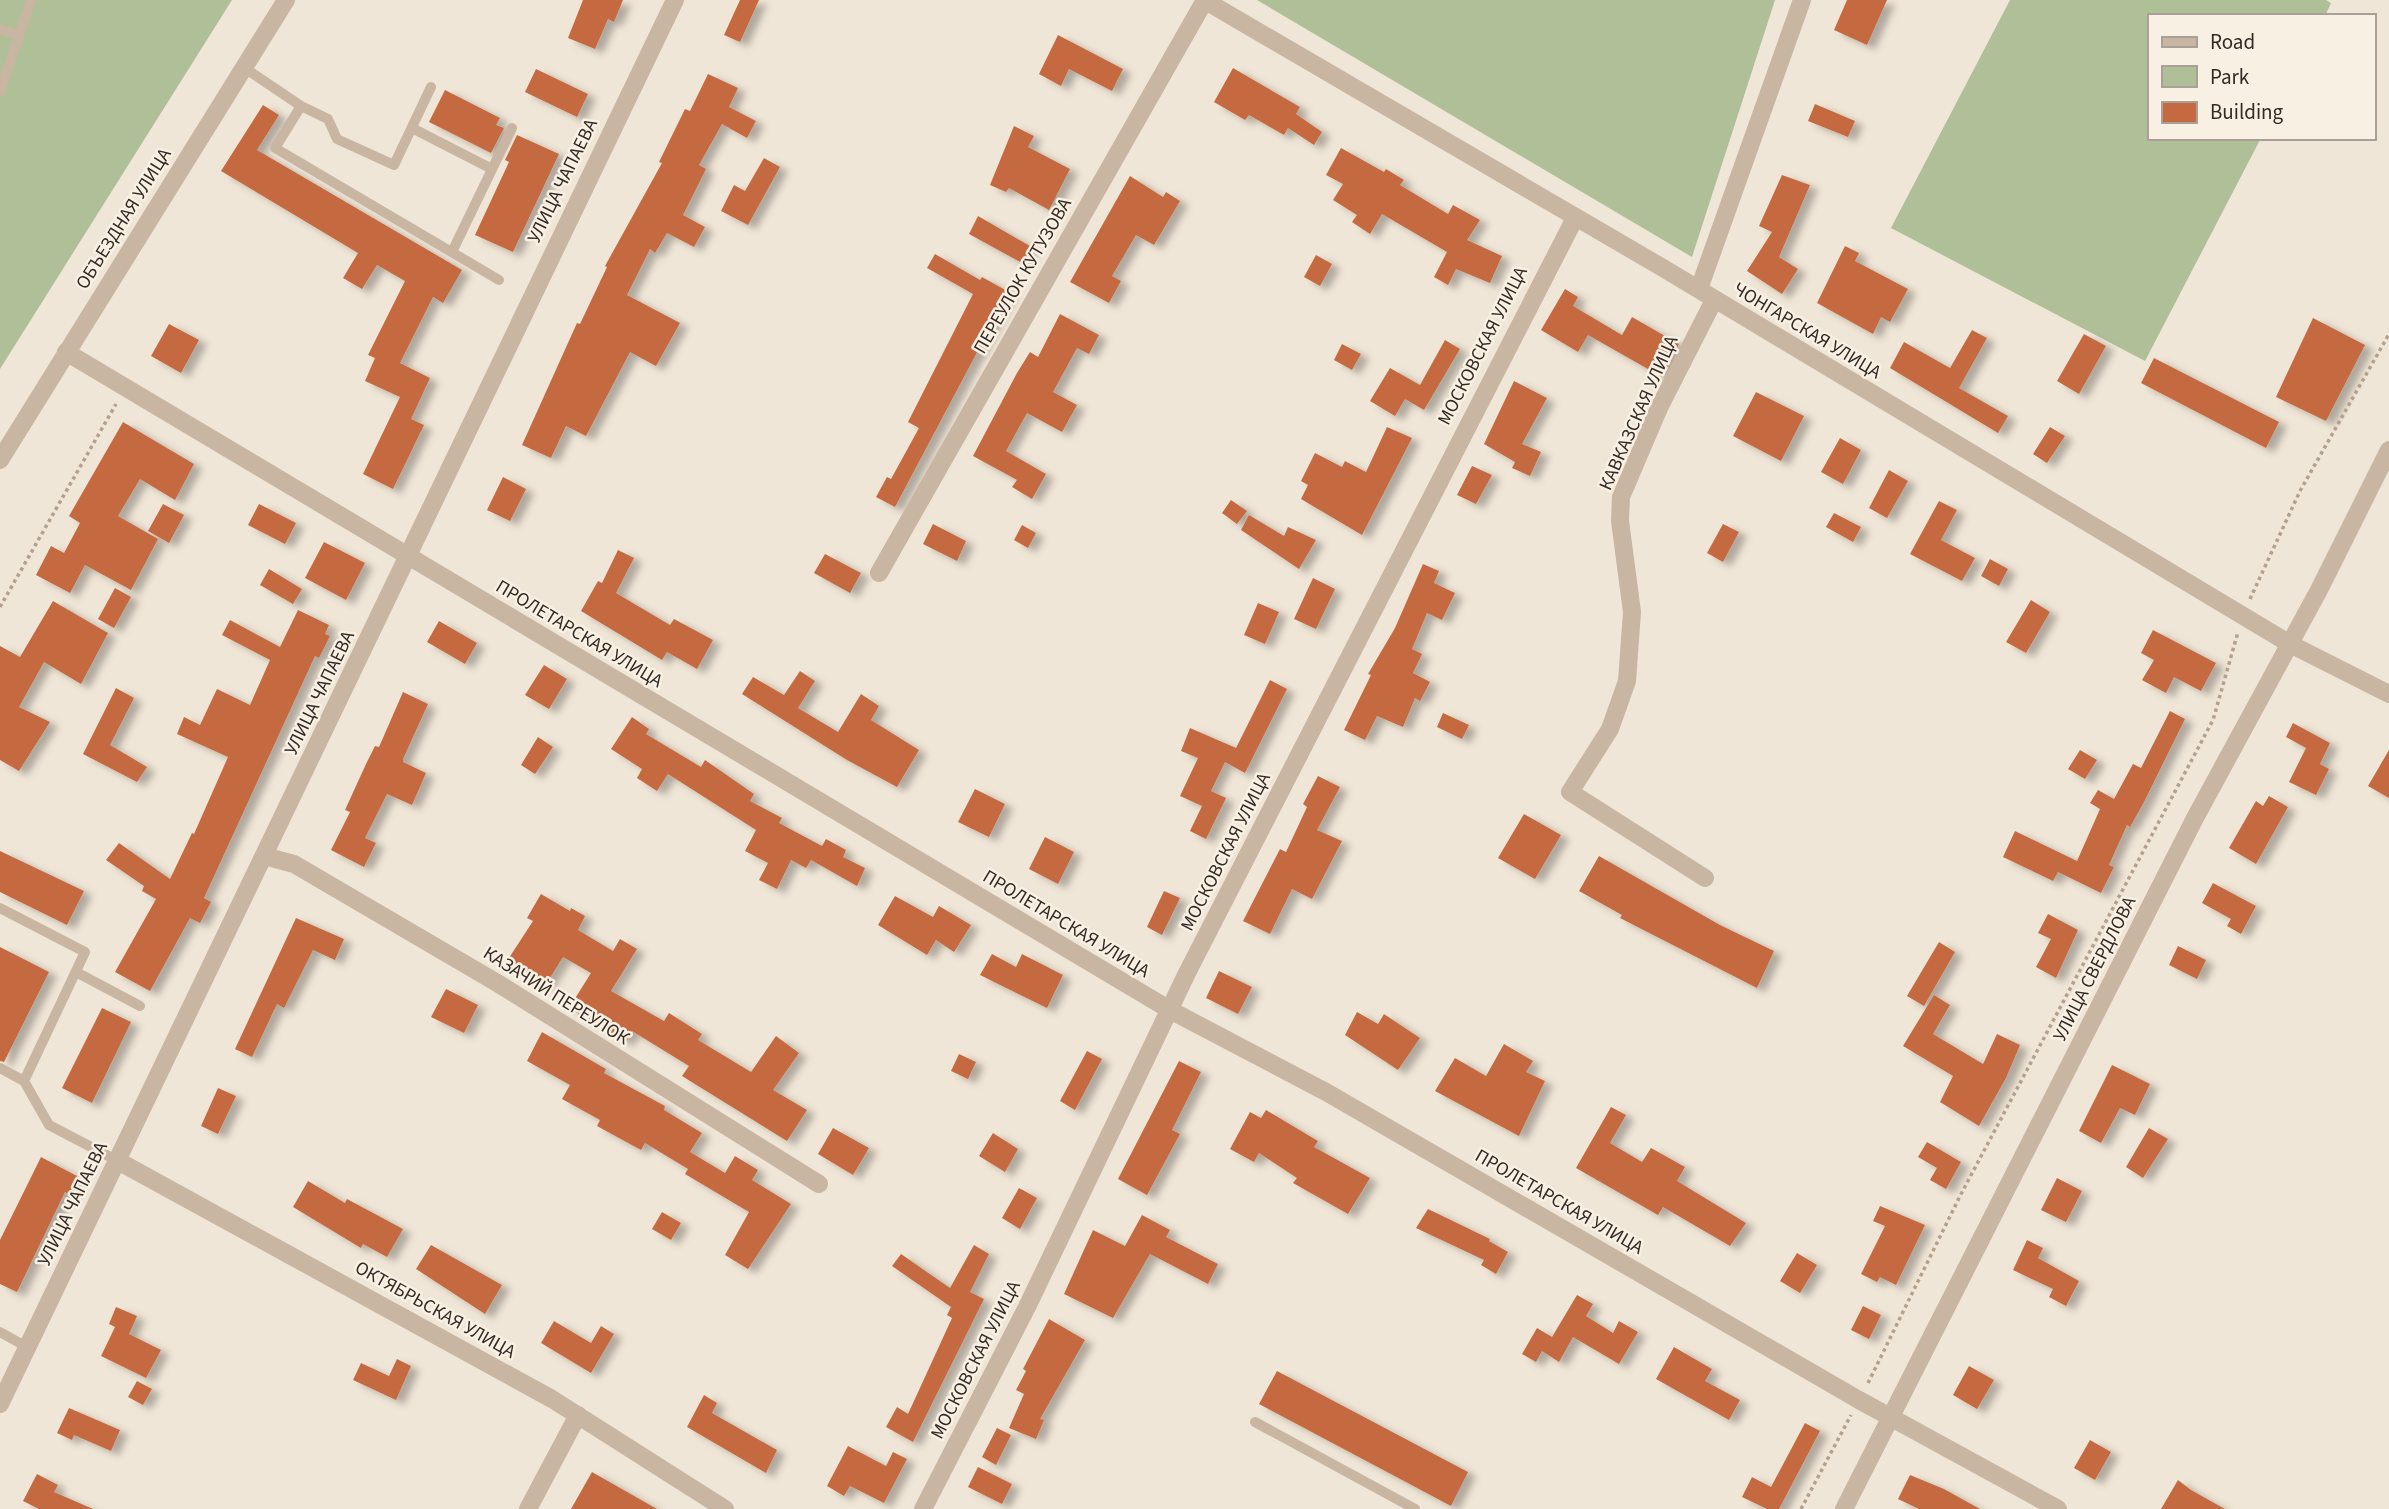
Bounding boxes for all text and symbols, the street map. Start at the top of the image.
legend [2148,14,2375,140]
text: Road [2210,27,2255,57]
text: Park [2210,62,2250,92]
text: Building [2210,97,2284,127]
street label: УЛИЦА ЧАПАЕВА [521,114,605,248]
street label: ОБЪЕЗДНАЯ УЛИЦА [70,143,179,295]
street label: ПЕРЕУЛОК КУТУЗОВА [967,193,1079,359]
street label: МОСКОВСКАЯ УЛИЦА [1431,262,1535,430]
street label: ЧОНГАРСКАЯ УЛИЦА [1728,276,1887,386]
street label: КАВКАЗСКАЯ УЛИЦА [1593,331,1686,495]
street label: ПРОЛЕТАРСКАЯ УЛИЦА [490,573,668,695]
street label: УЛИЦА ЧАПАЕВА [278,626,362,760]
street label: МОСКОВСКАЯ УЛИЦА [1174,768,1278,936]
street label: ПРОЛЕТАРСКАЯ УЛИЦА [977,863,1155,985]
street label: УЛИЦА СВЕРДЛОВА [2047,891,2143,1046]
street label: КАЗАЧИЙ ПЕРЕУЛОК [478,940,634,1052]
street label: УЛИЦА ЧАПАЕВА [31,1137,115,1271]
street label: ПРОЛЕТАРСКАЯ УЛИЦА [1470,1143,1649,1262]
street label: ОКТЯБРЬСКАЯ УЛИЦА [350,1255,521,1366]
street label: МОСКОВСКАЯ УЛИЦА [924,1276,1028,1444]

